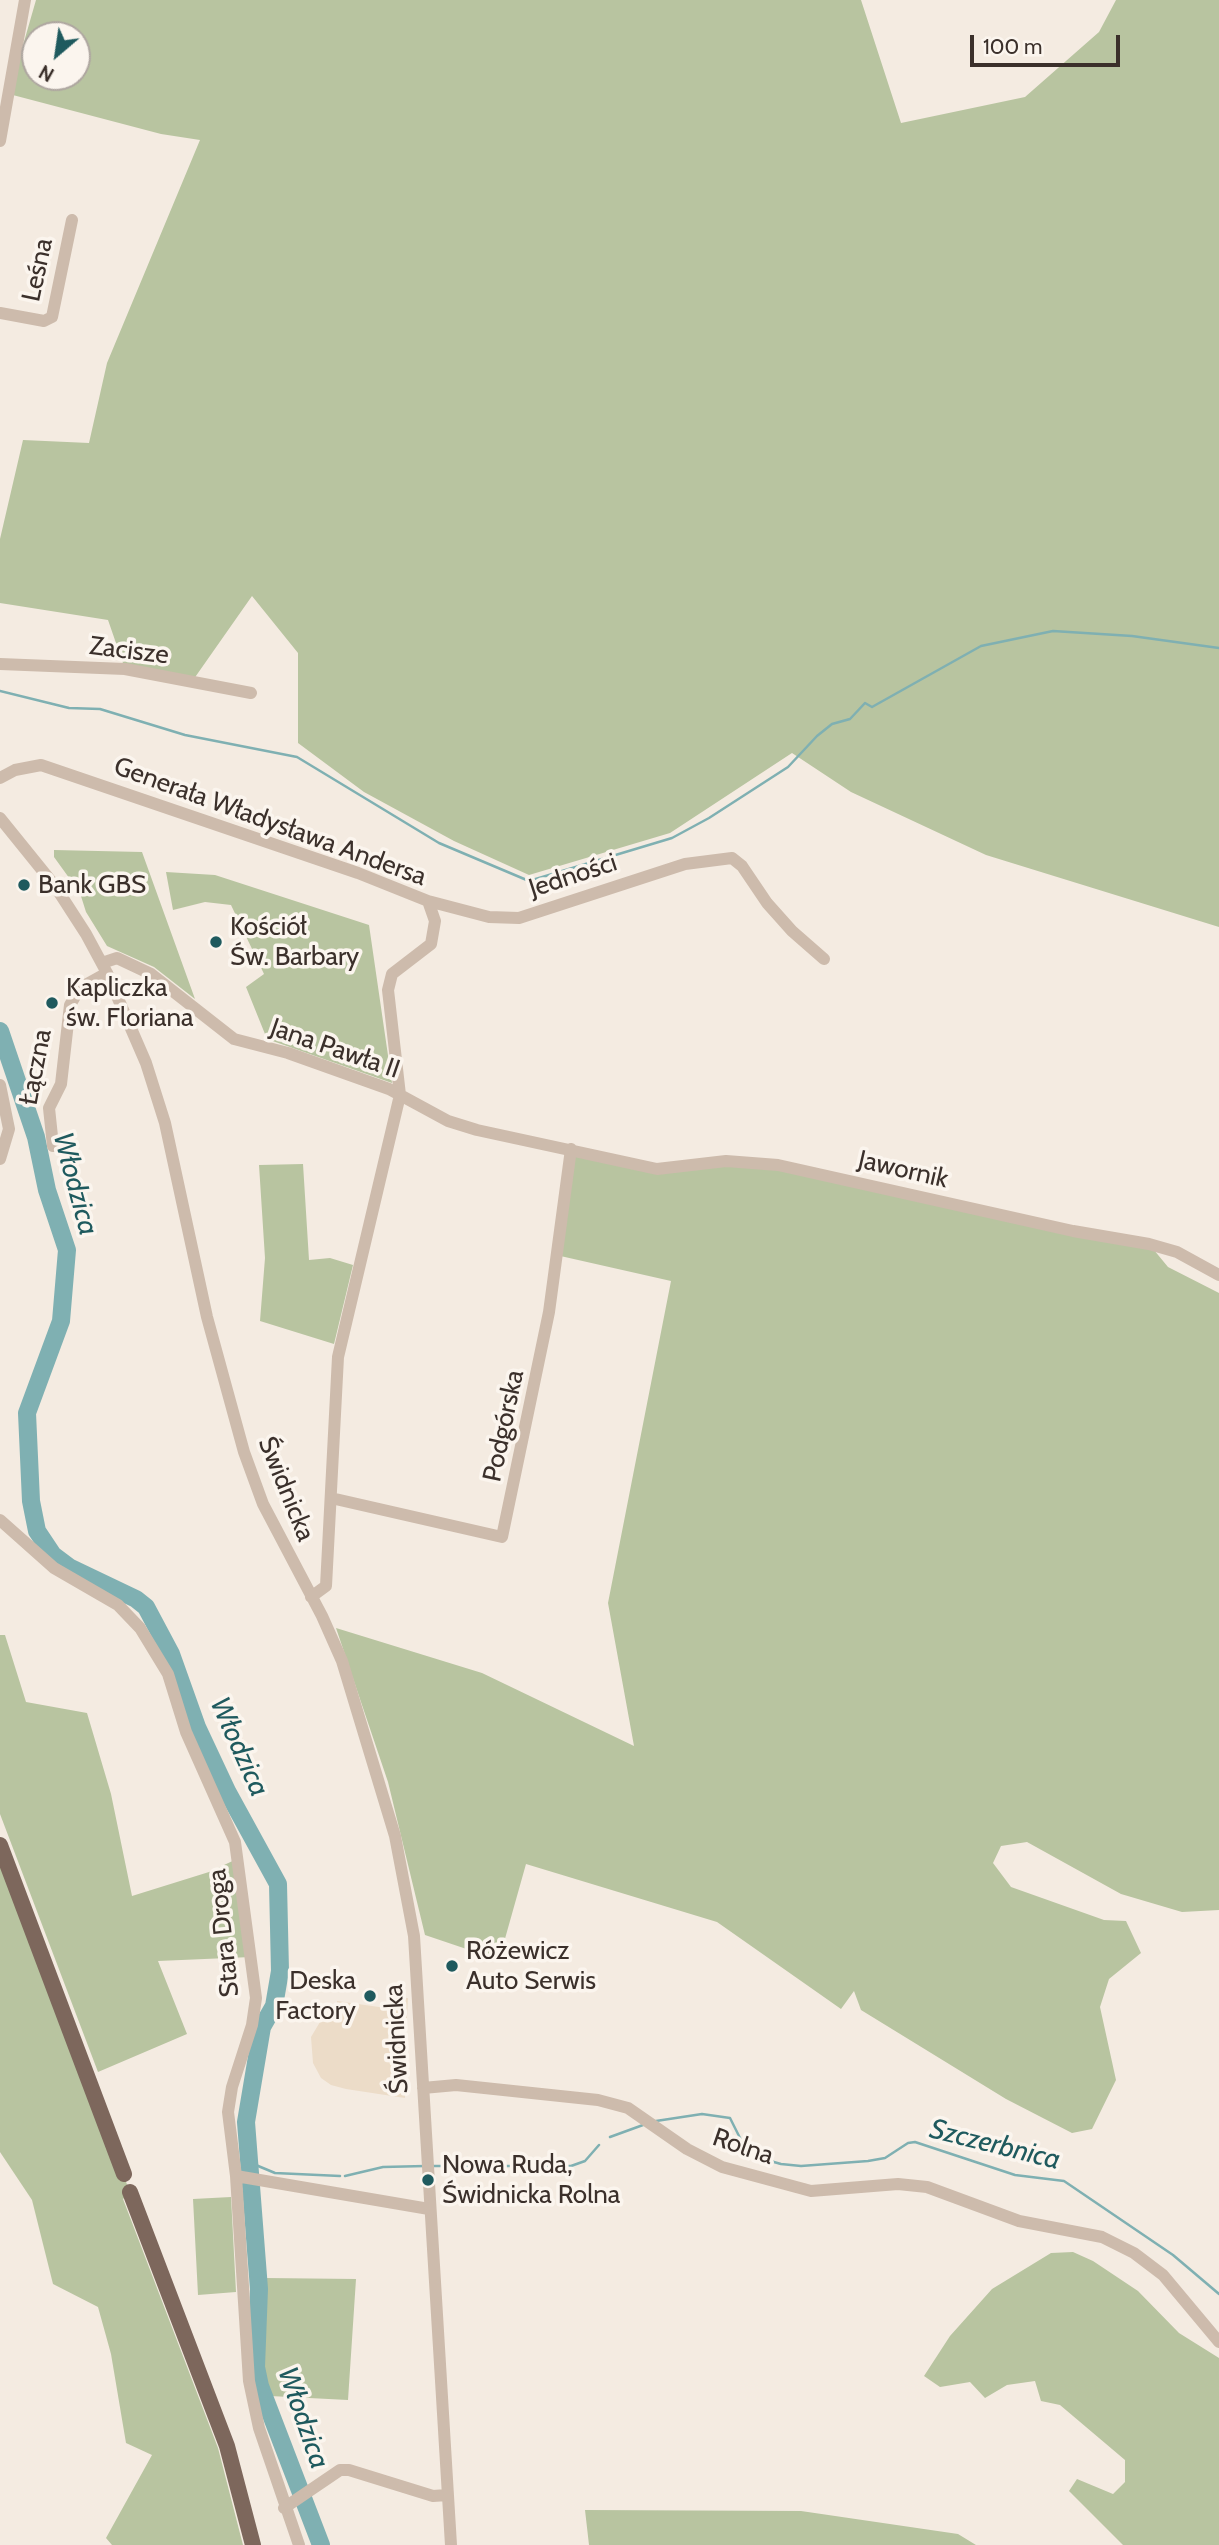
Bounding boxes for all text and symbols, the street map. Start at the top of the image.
north arrow [21,21,91,91]
scale bar [974,21,1124,65]
text: 100 m [983,34,1042,59]
text: N [35,60,58,86]
street label: Leśna [16,236,60,304]
street label: Zacisze [87,631,171,671]
street label: Generała Władysława Andersa [110,751,430,893]
street label: Jedności [525,847,621,905]
place label: Bank GBS [38,869,146,901]
marker: Bank GBS [16,877,32,893]
place label: Kościół Św. Barbary [230,911,359,972]
marker: Kościół Św. Barbary [208,934,224,950]
place label: Kapliczka św. Floriana [66,972,193,1034]
marker: Kapliczka św. Floriana [44,995,60,1011]
street label: Jana Pawła II [266,1012,404,1086]
street label: Łączna [13,1026,59,1108]
water label: Włodzica [45,1129,105,1239]
street label: Jawornik [855,1145,951,1195]
street label: Podgórska [477,1367,531,1485]
street label: Świdnicka [251,1432,321,1546]
water label: Włodzica [202,1692,276,1802]
street label: Stara Droga [202,1867,246,1999]
place label: Różewicz Auto Serwis [466,1935,596,1996]
marker: Różewicz Auto Serwis [444,1958,460,1974]
place label: Deska Factory [275,1965,356,2026]
street label: Świdnicka [379,1983,415,2095]
marker: Deska Factory [362,1988,378,2004]
water label: Szczerbnica [926,2113,1064,2177]
street label: Rolna [708,2122,778,2172]
place label: Nowa Ruda, Świdnicka Rolna [442,2149,620,2210]
marker: Nowa Ruda, Świdnicka Rolna [420,2172,436,2188]
water label: Włodzica [270,2363,336,2473]

